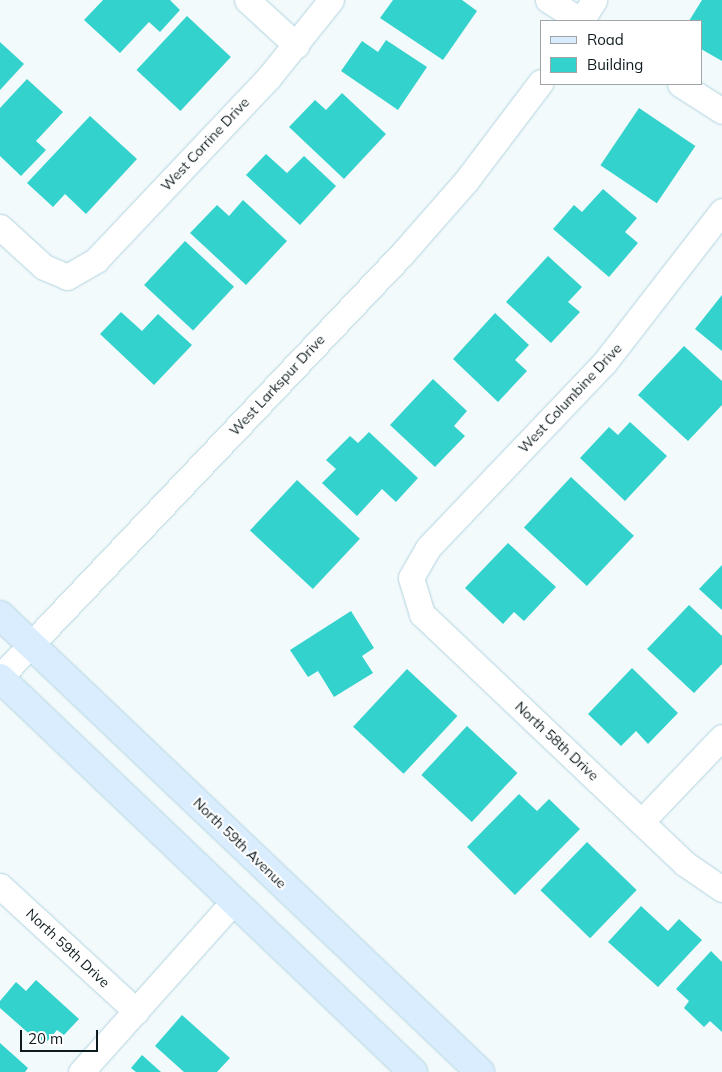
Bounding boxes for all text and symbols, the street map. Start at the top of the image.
legend [540,20,702,85]
text: Road [587,30,624,49]
text: Building [587,55,643,74]
street label: West Corrine Drive [157,94,253,194]
street label: West Larkspur Drive [226,331,328,439]
street label: West Columbine Drive [515,340,625,456]
street label: North 58th Drive [512,698,602,784]
street label: North 59th Avenue [190,794,290,892]
street label: North 59th Drive [23,905,113,991]
scale bar [22,1020,100,1052]
text: 20 m [28,1029,63,1048]

